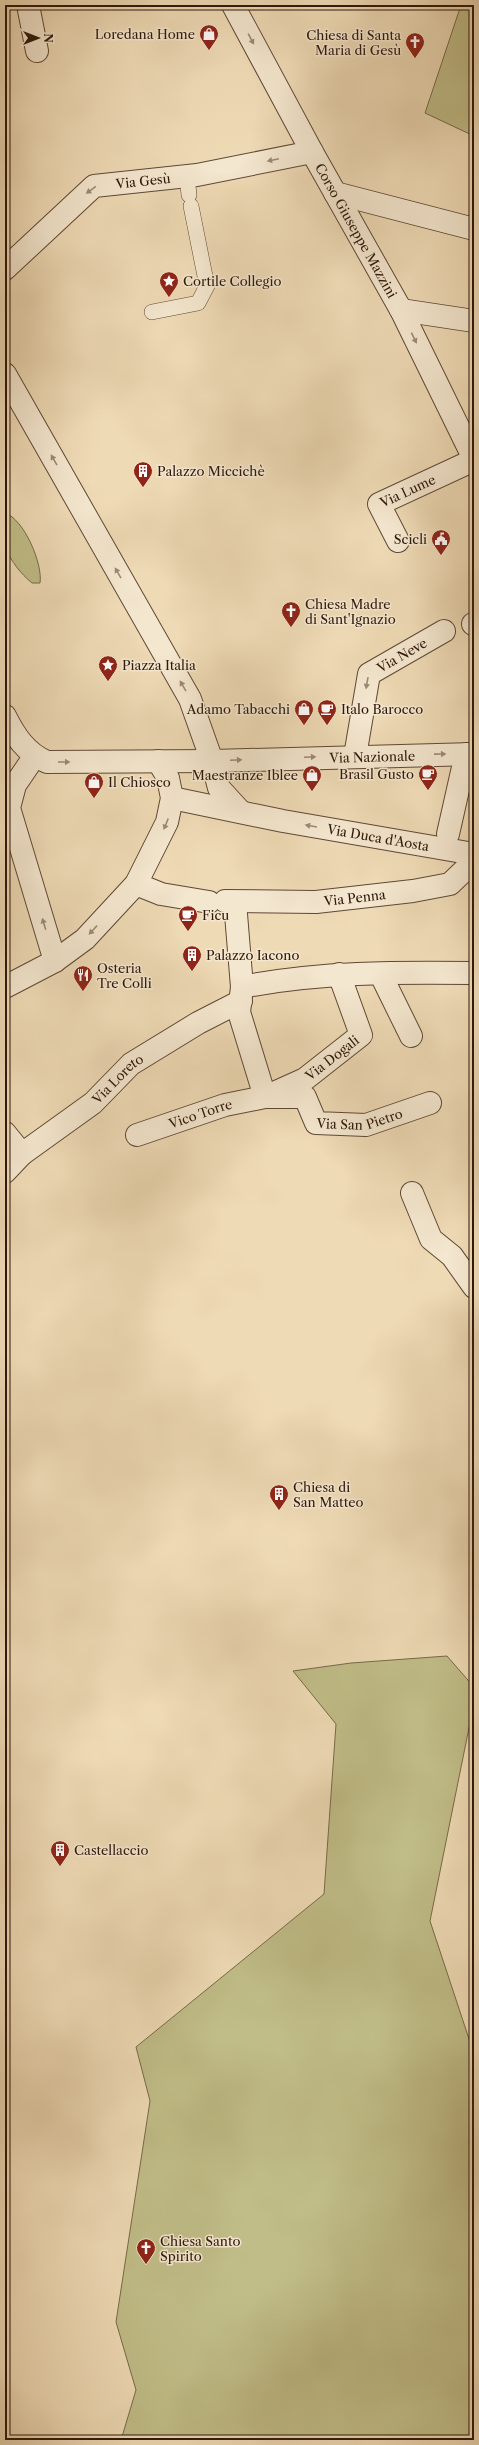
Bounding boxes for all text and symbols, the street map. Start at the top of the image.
north arrow [18,18,58,58]
shop icon: Loredana Home [198,23,220,51]
place label: Loredana Home [95,26,195,42]
place label: Chiesa di Santa Maria di Gesù [306,27,401,58]
church icon: Chiesa di Santa Maria di Gesù [404,31,426,59]
text: N [41,33,55,43]
one-way arrow [248,34,255,45]
one-way arrow [267,157,280,163]
street label: Corso Giuseppe Mazzini [312,160,401,301]
street label: Via Gesù [114,170,171,192]
one-way arrow [86,186,97,194]
place icon: Cortile Collegio [158,270,180,298]
place label: Cortile Collegio [183,273,281,289]
one-way arrow [411,332,417,343]
one-way arrow [51,454,57,466]
building icon: Palazzo Miccichè [132,460,154,488]
place label: Palazzo Miccichè [157,463,265,479]
street label: Via Lume [376,471,438,511]
public building icon: Scicli [430,528,452,556]
place label: Scicli [394,531,427,547]
one-way arrow [115,567,122,579]
place label: Chiesa Madre di Sant'Ignazio [305,596,396,627]
church icon: Chiesa Madre di Sant'Ignazio [280,600,302,628]
street label: Via Neve [373,635,430,676]
place icon: Piazza Italia [97,654,119,682]
place label: Piazza Italia [122,657,196,673]
one-way arrow [364,677,370,689]
one-way arrow [179,680,186,692]
shop icon: Adamo Tabacchi [293,698,315,726]
cafe icon: Italo Barocco [316,698,338,726]
place label: Adamo Tabacchi [186,701,290,717]
place label: Italo Barocco [341,701,423,717]
street label: Via Nazionale [328,748,415,766]
one-way arrow [434,751,446,758]
one-way arrow [304,754,316,761]
one-way arrow [230,757,243,763]
one-way arrow [58,759,71,765]
cafe icon: Brasil Gusto [417,763,439,791]
shop icon: Maestranze Iblee [301,764,323,792]
place label: Brasil Gusto [339,766,414,782]
place label: Maestranze Iblee [192,767,298,783]
shop icon: Il Chiosco [83,771,105,799]
place label: Il Chiosco [108,774,171,790]
one-way arrow [162,819,168,831]
street label: Via Duca d'Aosta [325,821,431,854]
one-way arrow [305,823,318,829]
street label: Via Penna [322,886,387,909]
cafe icon: Ficu [177,904,199,932]
place label: Ficu [202,907,229,923]
one-way arrow [41,918,47,930]
one-way arrow [89,925,98,936]
building icon: Palazzo Iacono [181,944,203,972]
place label: Palazzo Iacono [206,947,299,963]
place label: Osteria Tre Colli [97,960,152,991]
restaurant icon: Osteria Tre Colli [72,964,94,992]
street label: Via Dogali [301,1032,362,1084]
street label: Via Loreto [88,1051,146,1108]
street label: Vico Torre [166,1096,233,1132]
street label: Via San Pietro [315,1105,405,1133]
place label: Chiesa di San Matteo [293,1479,364,1510]
building icon: Chiesa di San Matteo [268,1483,290,1511]
building icon: Castellaccio [49,1839,71,1867]
place label: Castellaccio [74,1842,149,1858]
place label: Chiesa Santo Spirito [160,2233,241,2264]
church icon: Chiesa Santo Spirito [135,2237,157,2265]

